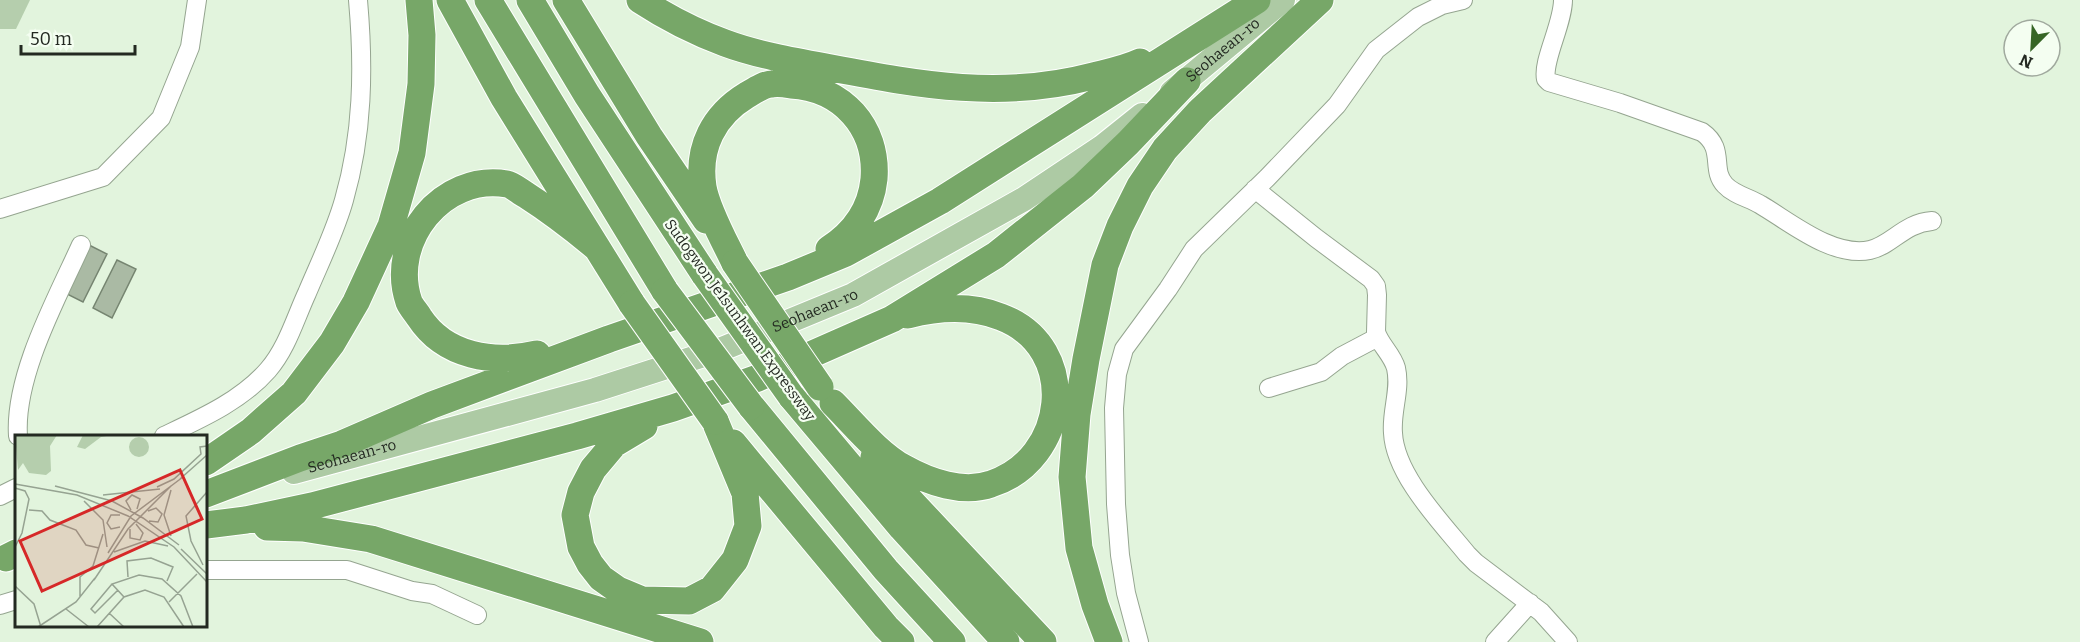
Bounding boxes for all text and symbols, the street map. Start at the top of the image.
street label: Seohaean-ro [1182,14,1264,86]
scale bar [21,18,135,56]
north arrow [2002,18,2062,78]
text: 50 m [30,28,72,50]
text: N [2017,50,2036,72]
street label: Sudogwon Je1sunhwan Expressway [661,216,819,424]
street label: Seohaean-ro [770,285,861,336]
inset map [15,435,207,627]
street label: Seohaean-ro [306,436,398,477]

